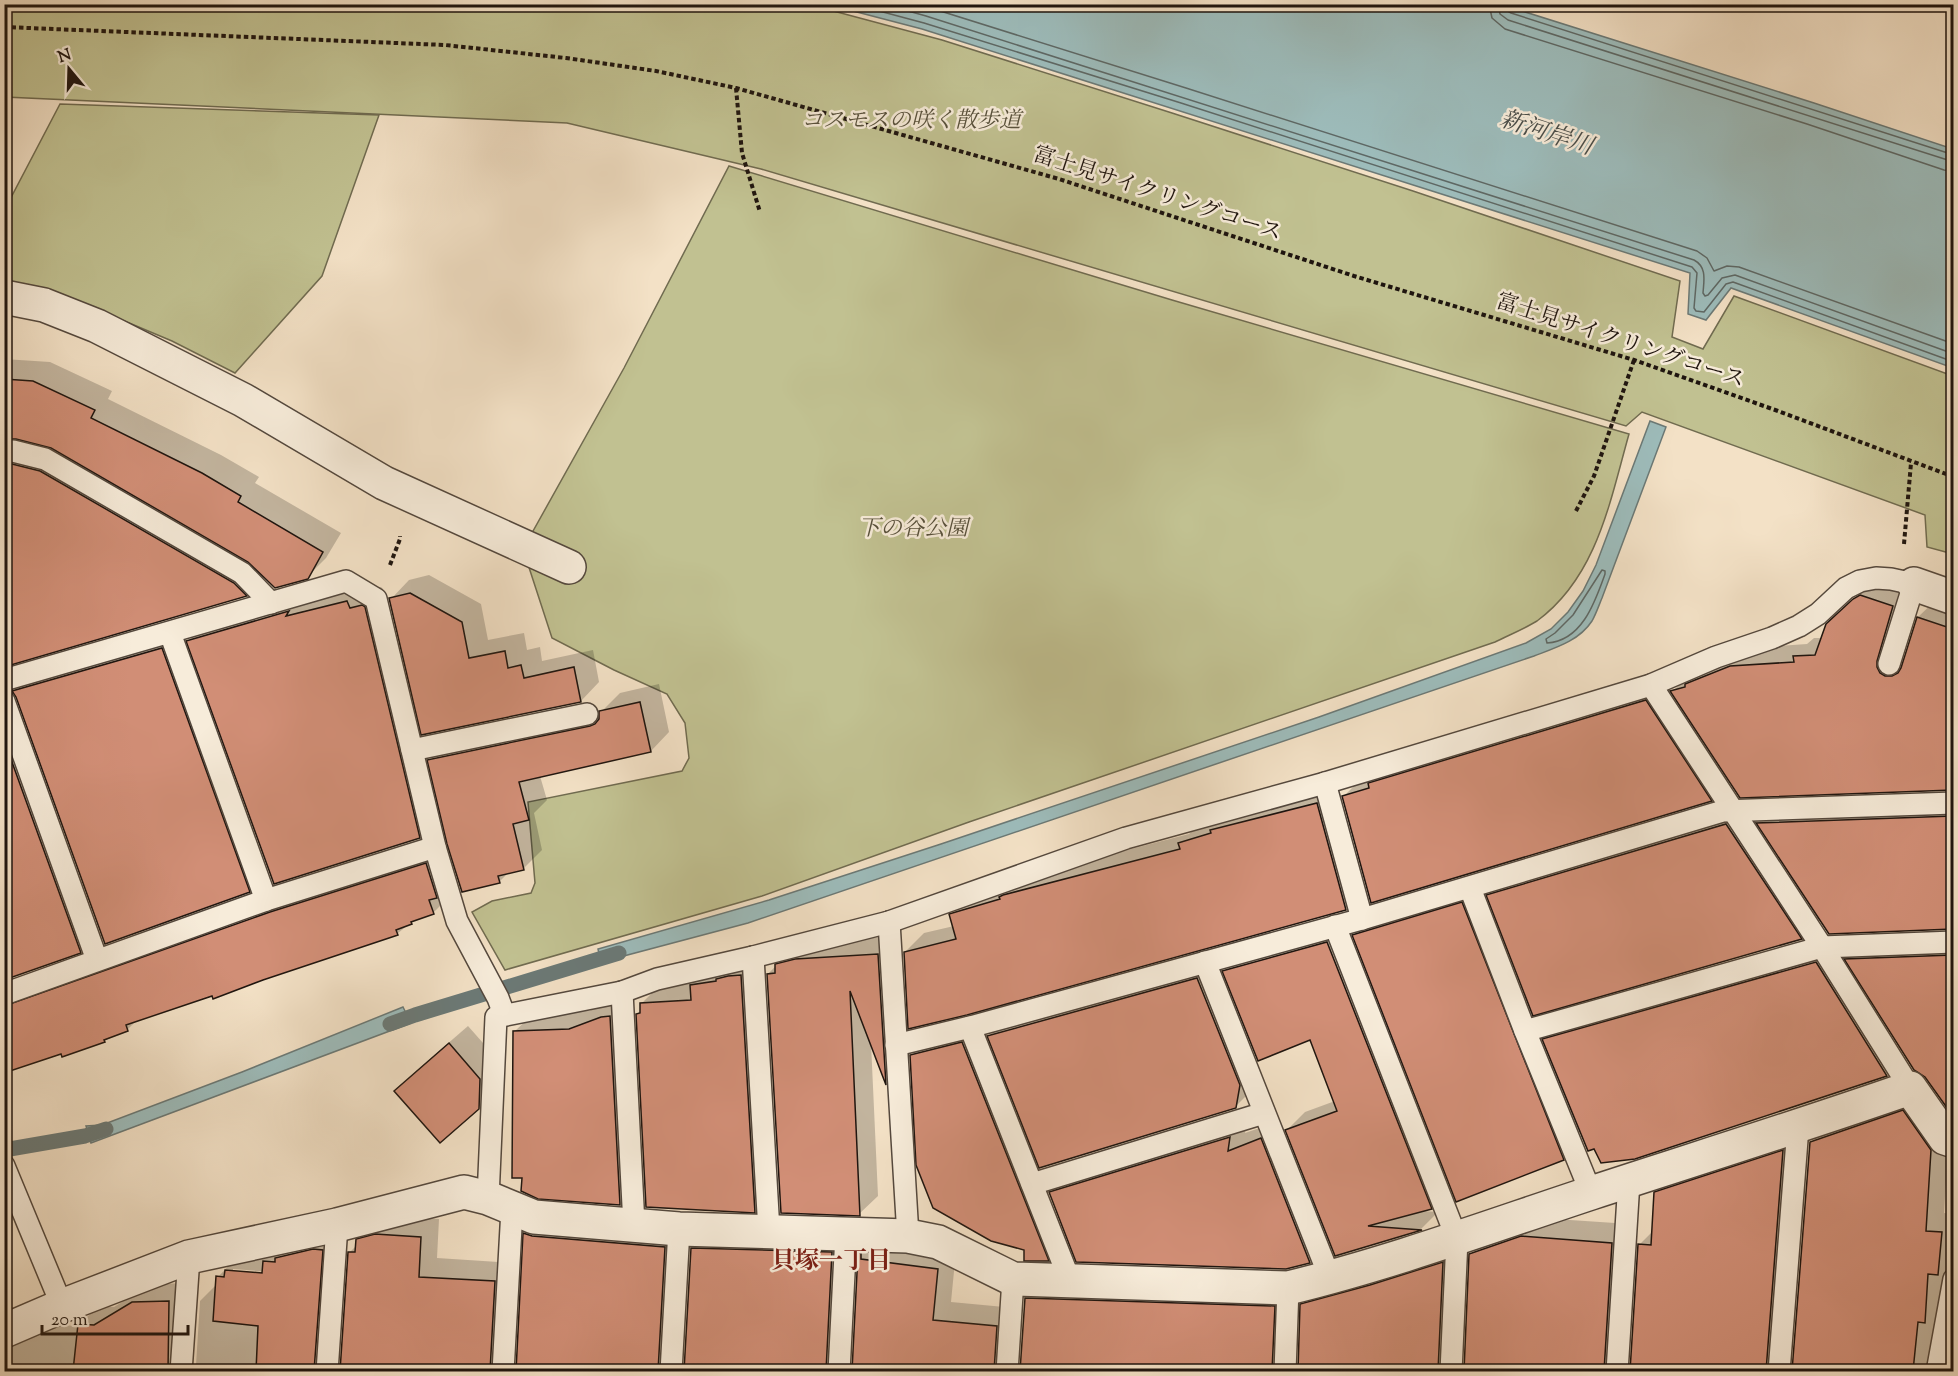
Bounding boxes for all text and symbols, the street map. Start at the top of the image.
north arrow [39,39,99,99]
text: N [55,44,75,70]
water label: 新河岸川 [1495,103,1600,166]
park label: コスモスの咲く散歩道 [801,106,1024,138]
street label: 富士見サイクリングコース [1028,140,1286,250]
street label: 富士見サイクリングコース [1491,287,1749,397]
park label: 下の谷公園 [858,514,971,546]
district label: 貝塚一丁目 [771,1245,891,1279]
scale bar [42,1298,188,1336]
text: 20 m [51,1308,88,1334]

